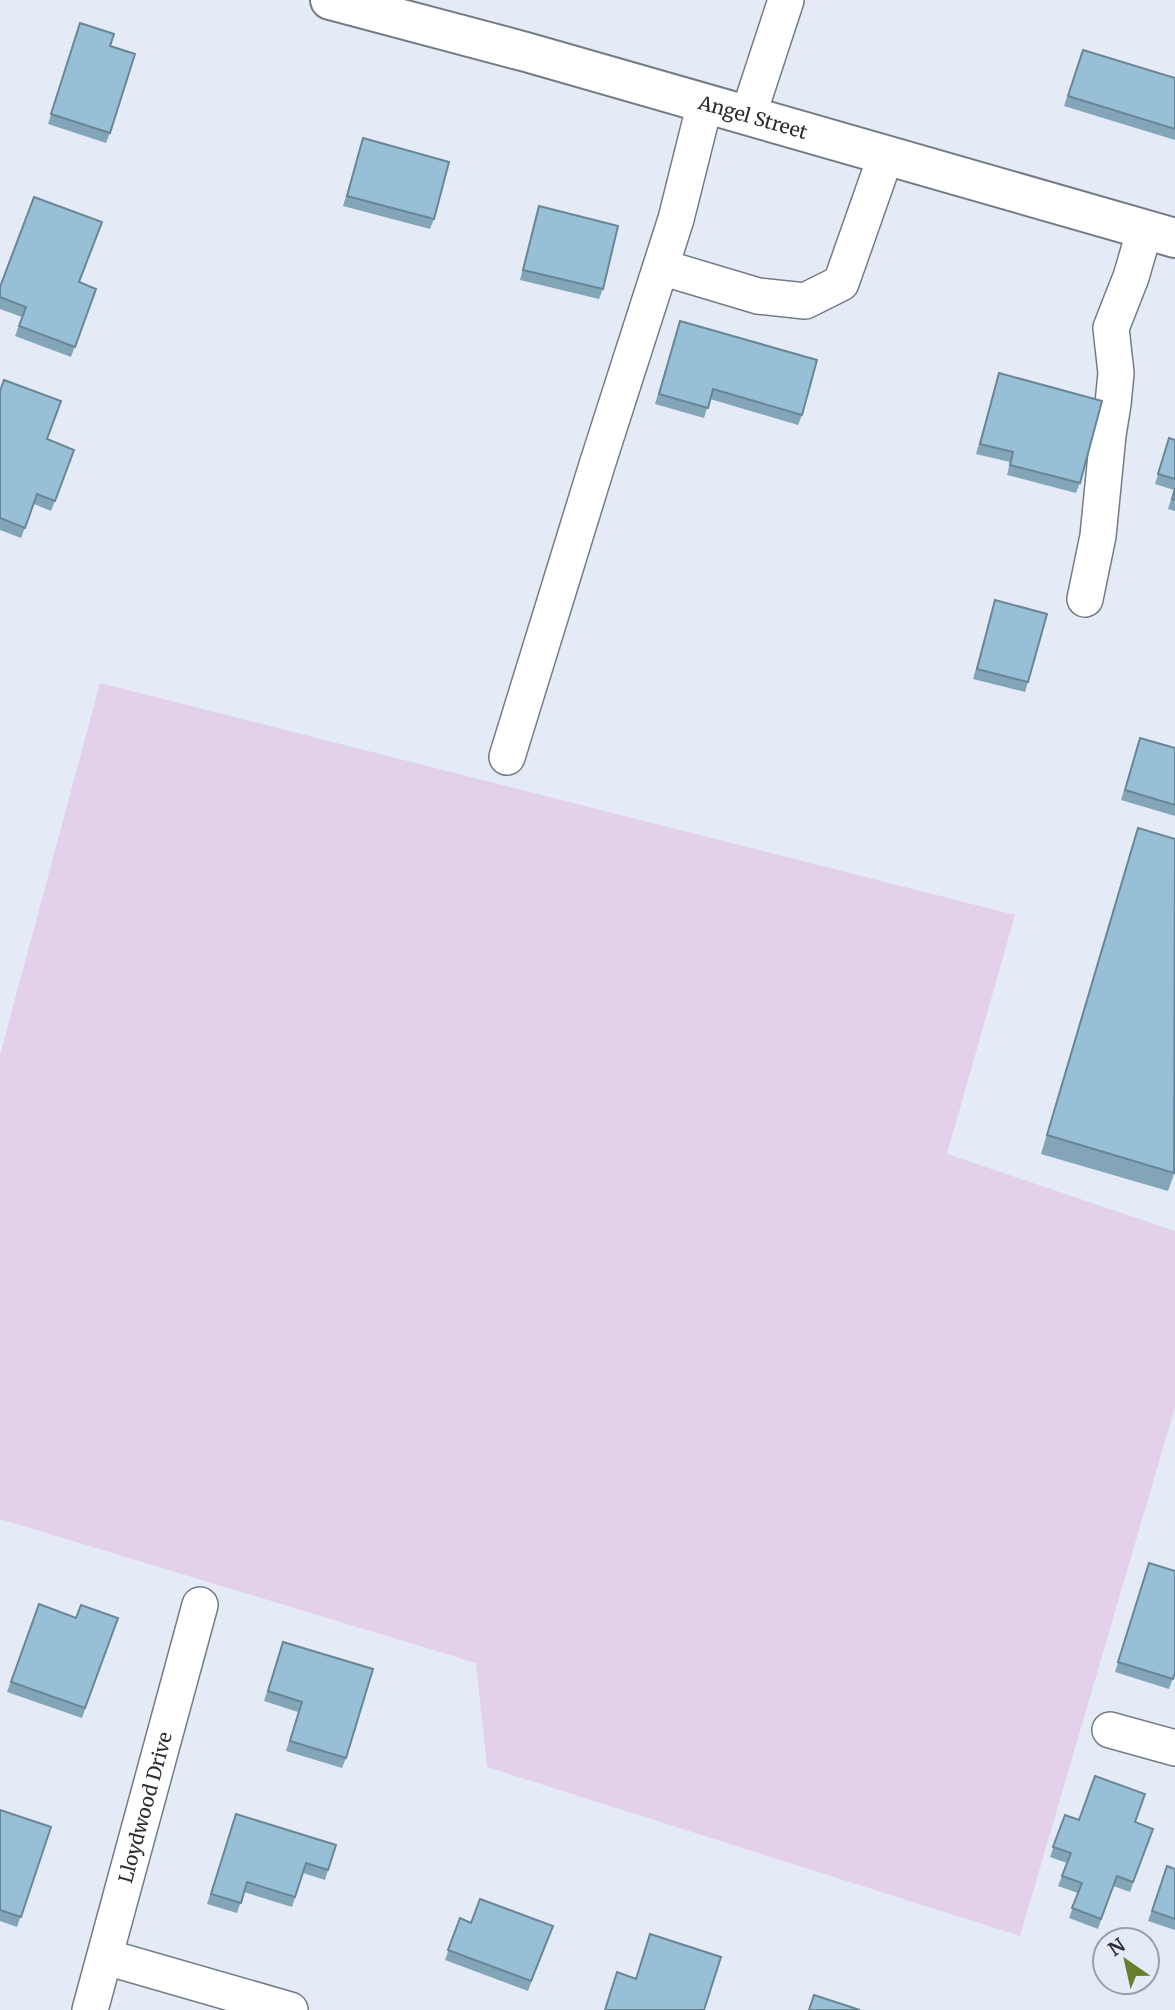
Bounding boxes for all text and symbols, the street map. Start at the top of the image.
street label: Angel Street [695,90,811,144]
street label: Lloydwood Drive [113,1729,177,1885]
north arrow [1091,1926,1161,1996]
text: N [1104,1933,1129,1961]

